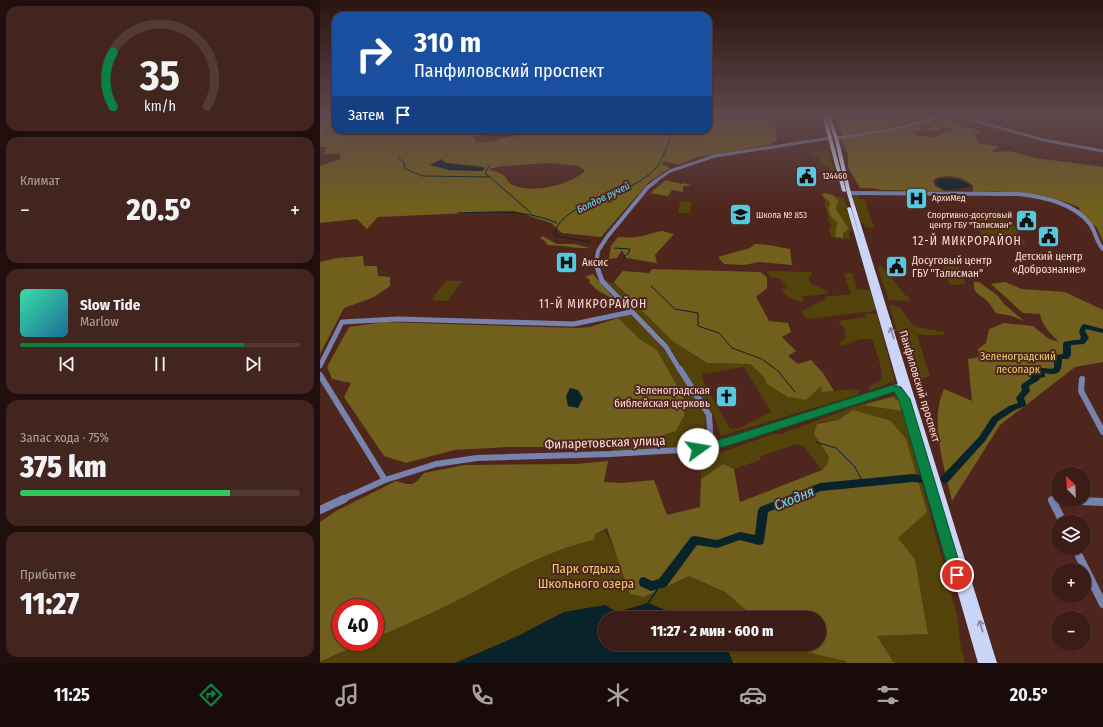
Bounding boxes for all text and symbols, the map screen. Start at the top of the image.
text: 310 m [414,26,481,59]
icon: right [348,28,400,80]
text: 35 [139,51,180,101]
text: Панфиловский проспект [414,60,604,82]
text: km/h [144,97,176,114]
icon: arrive [392,104,414,126]
text: Затем [348,106,384,124]
public building icon: 124460 [793,163,819,189]
place label: 124460 [822,171,847,181]
text: Климат [20,173,60,188]
water label: Болдов ручей [575,180,632,216]
hospital icon: АрхиМед [904,185,930,211]
text: 20.5° [127,192,193,228]
place label: АрхиМед [932,193,966,203]
text: − [20,197,30,224]
text: + [290,197,300,224]
school or university icon: Школа № 853 [728,202,754,228]
public building icon: Спортивно-досуговый центр ГБУ "Талисман" [1014,207,1040,233]
place label: Школа № 853 [756,210,807,220]
place label: Спортивно-досуговый центр ГБУ "Талисман" [927,210,1012,230]
public building icon: Детский центр «Добрознание» [1036,223,1062,249]
district label: 12-Й МИКРОРАЙОН [912,233,1022,248]
hospital icon: Аксис [553,249,579,275]
place label: Детский центр «Добрознание» [1012,250,1086,276]
public building icon: Досуговый центр ГБУ "Талисман" [884,253,910,279]
place label: Досуговый центр ГБУ "Талисман" [911,254,992,280]
place label: Аксис [582,256,608,269]
text: Slow Tide [80,296,140,314]
district label: 11-Й МИКРОРАЙОН [539,296,647,311]
text: Marlow [80,314,119,329]
one-way arrow [888,327,895,340]
street label: Панфиловский проспект [896,329,943,444]
park label: Зеленоградский лесопарк [980,350,1056,376]
icon: previous [56,353,78,375]
icon: pause [149,353,171,375]
icon: next [242,353,264,375]
church icon: Зеленоградская библейская церковь [713,383,739,409]
place label: Зеленоградская библейская церковь [614,384,710,410]
position arrow [677,428,719,470]
text: Запас хода · 75% [20,430,109,445]
street label: Филаретовская улица [544,433,666,452]
text: 375 km [20,449,107,485]
north arrow [1051,467,1091,507]
map controls [1051,467,1091,651]
water label: Сходня [772,483,817,514]
button: layers [1051,515,1091,555]
pin [940,558,974,592]
park label: Парк отдыха Школьного озера [538,561,634,591]
button: + [1051,563,1091,603]
icon: arrive [946,564,968,586]
text: Прибытие [20,567,76,582]
text: 11:27 [20,586,79,622]
speed limit sign: 40 [332,599,384,651]
button: − [1051,611,1091,651]
one-way arrow [977,619,984,632]
text: 11:27 · 2 мин · 600 m [651,622,773,640]
icon: directions [197,681,225,709]
icon: music [333,681,361,709]
icon: phone [468,681,496,709]
icon: climate [604,681,632,709]
icon: car [739,681,767,709]
icon: filters [874,681,902,709]
text: 11:25 [54,684,90,706]
text: 20.5° [1010,684,1049,706]

